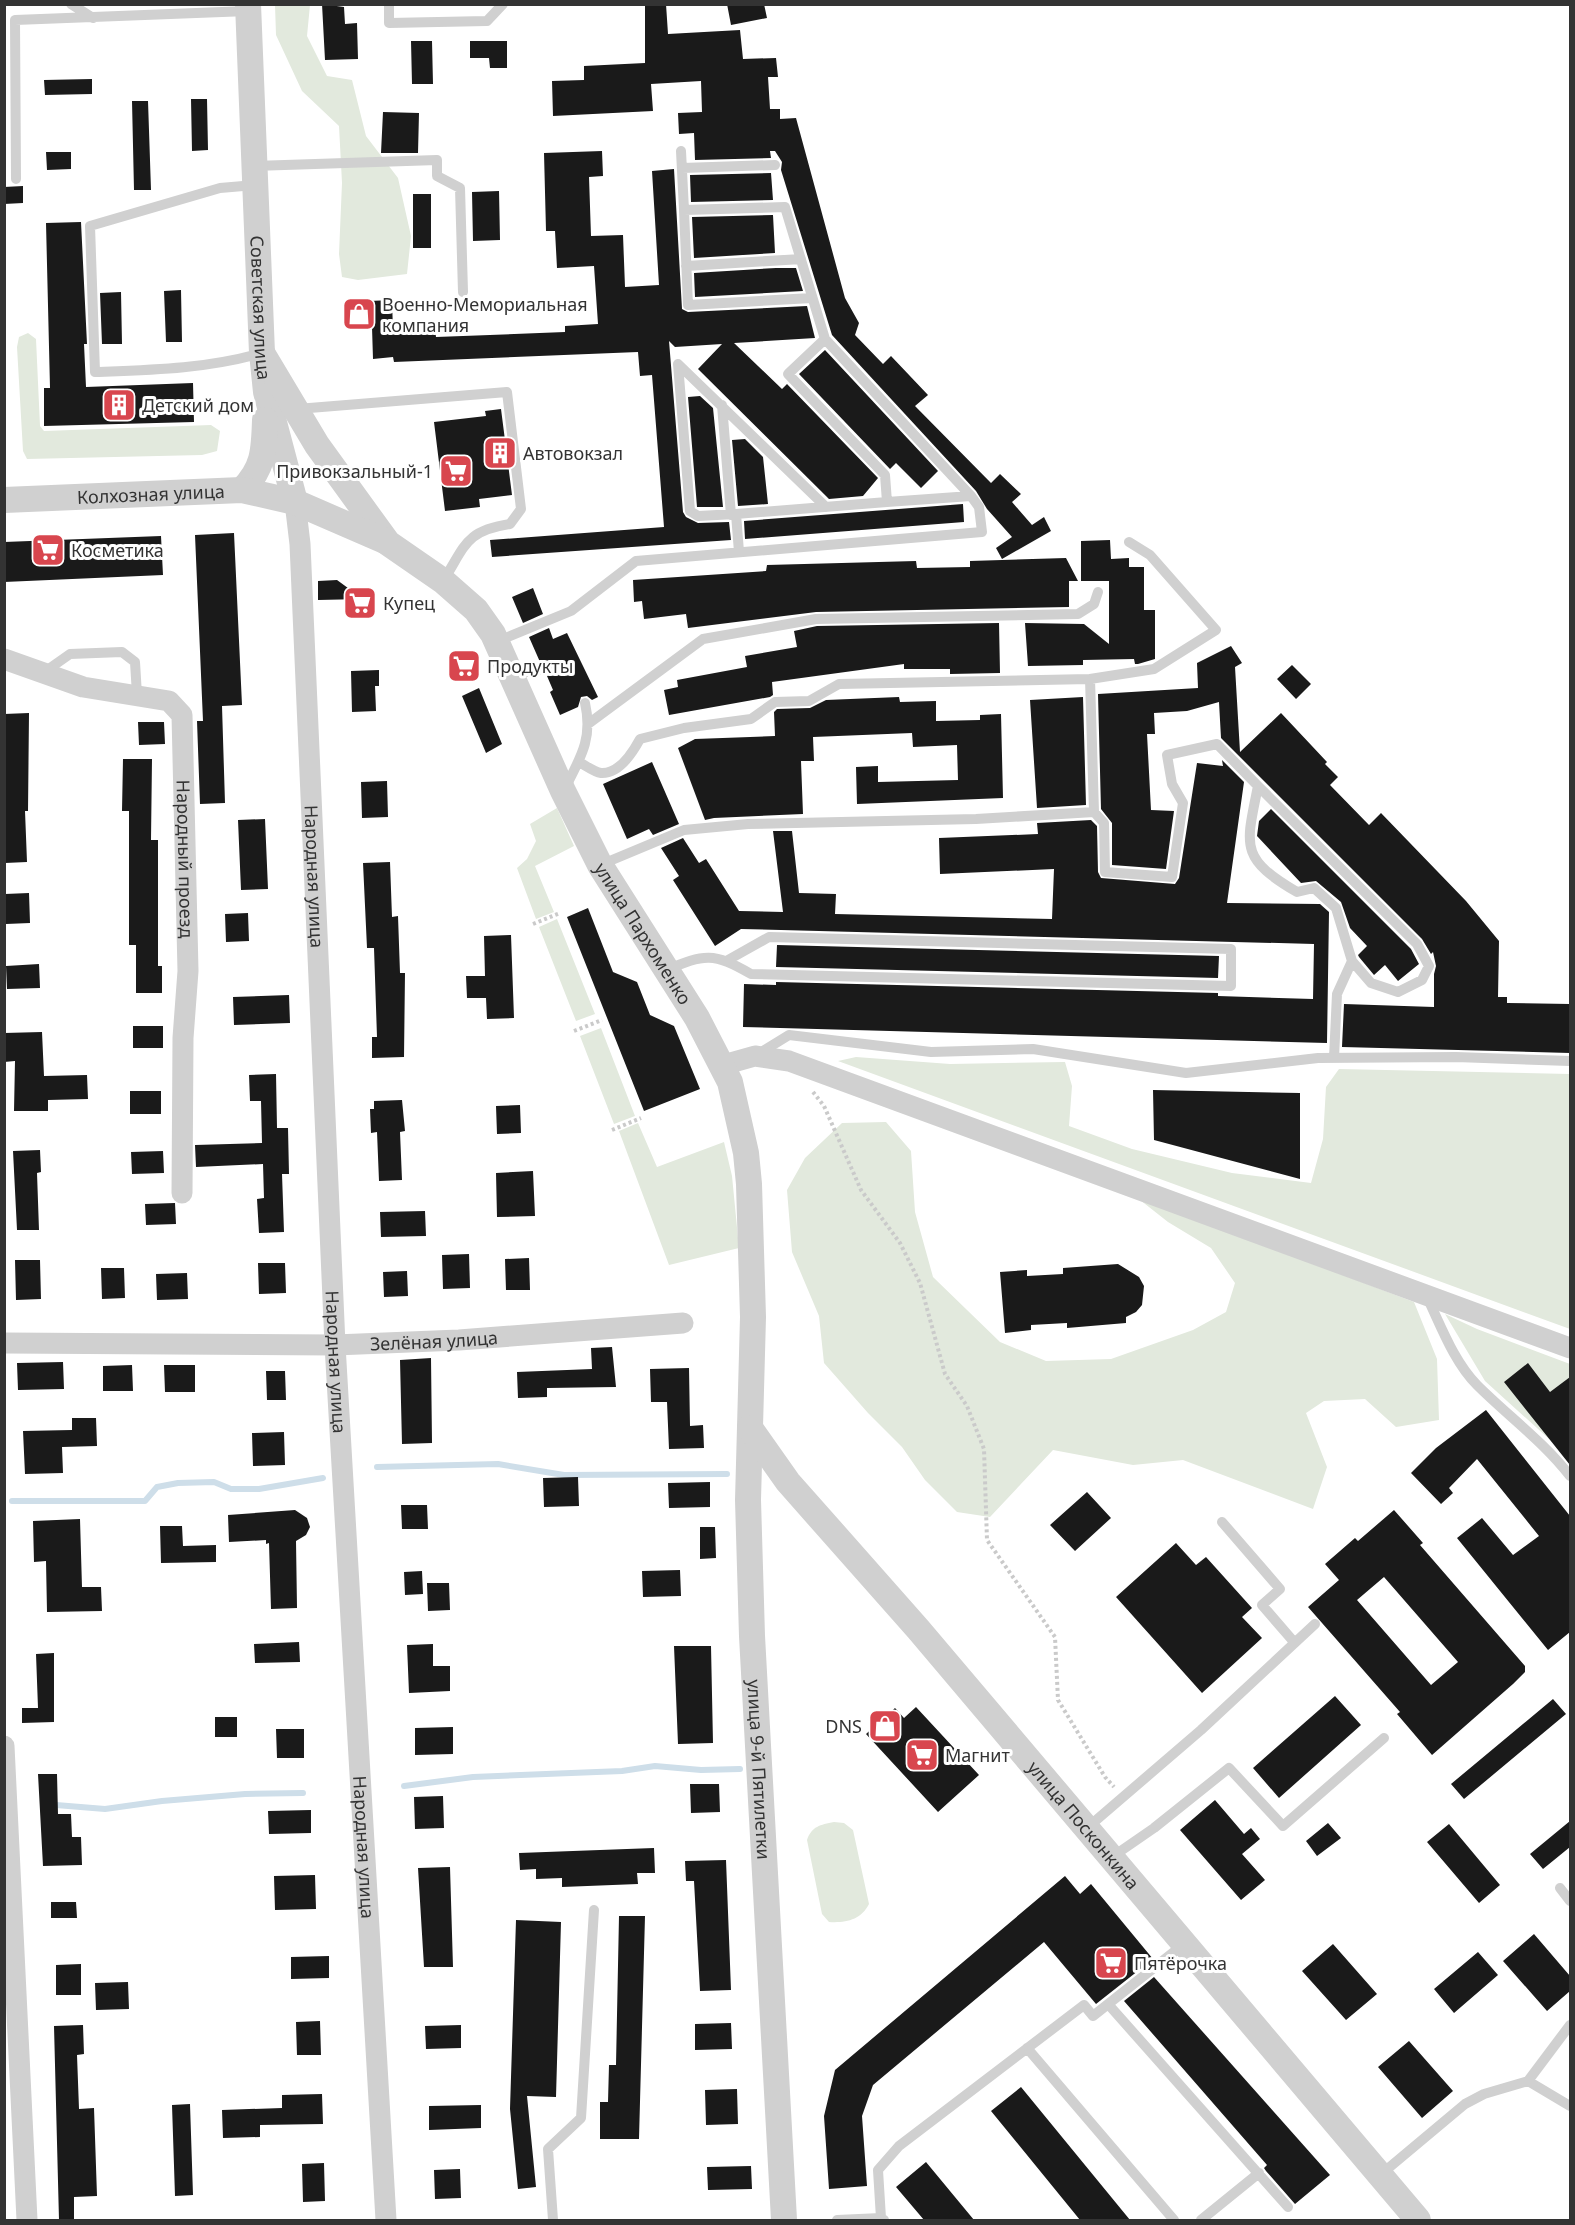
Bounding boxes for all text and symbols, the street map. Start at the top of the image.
street label: Советская улица [245,235,277,381]
place label: Военно-Мемориальная компания [382,292,588,337]
shop icon: Военно-Мемориальная компания [341,296,377,332]
building icon: Детский дом [101,387,137,423]
place label: Детский дом [142,393,254,417]
building icon: Автовокзал [482,435,518,471]
place label: Автовокзал [523,441,623,465]
supermarket icon: Привокзальный-1 [438,453,474,489]
place label: Привокзальный-1 [276,459,433,483]
street label: Колхозная улица [77,479,225,509]
supermarket icon: Косметика [30,532,66,568]
place label: Косметика [71,538,164,562]
supermarket icon: Купец [342,585,378,621]
place label: Купец [383,591,435,615]
supermarket icon: Продукты [446,648,482,684]
place label: Продукты [487,654,573,678]
street label: Народный проезд [172,779,199,939]
street label: Народная улица [299,804,330,948]
street label: улица Пархоменко [589,858,697,1009]
street label: Народная улица [321,1290,352,1434]
street label: Зелёная улица [369,1325,499,1356]
street label: улица 9-й Пятилетки [742,1679,776,1860]
shop icon: DNS [867,1708,903,1744]
place label: DNS [825,1714,862,1738]
supermarket icon: Магнит [904,1737,940,1773]
place label: Магнит [945,1743,1010,1767]
street label: улица Посконкина [1023,1756,1145,1894]
street label: Народная улица [348,1775,380,1919]
supermarket icon: Пятёрочка [1093,1945,1129,1981]
place label: Пятёрочка [1134,1951,1227,1975]

